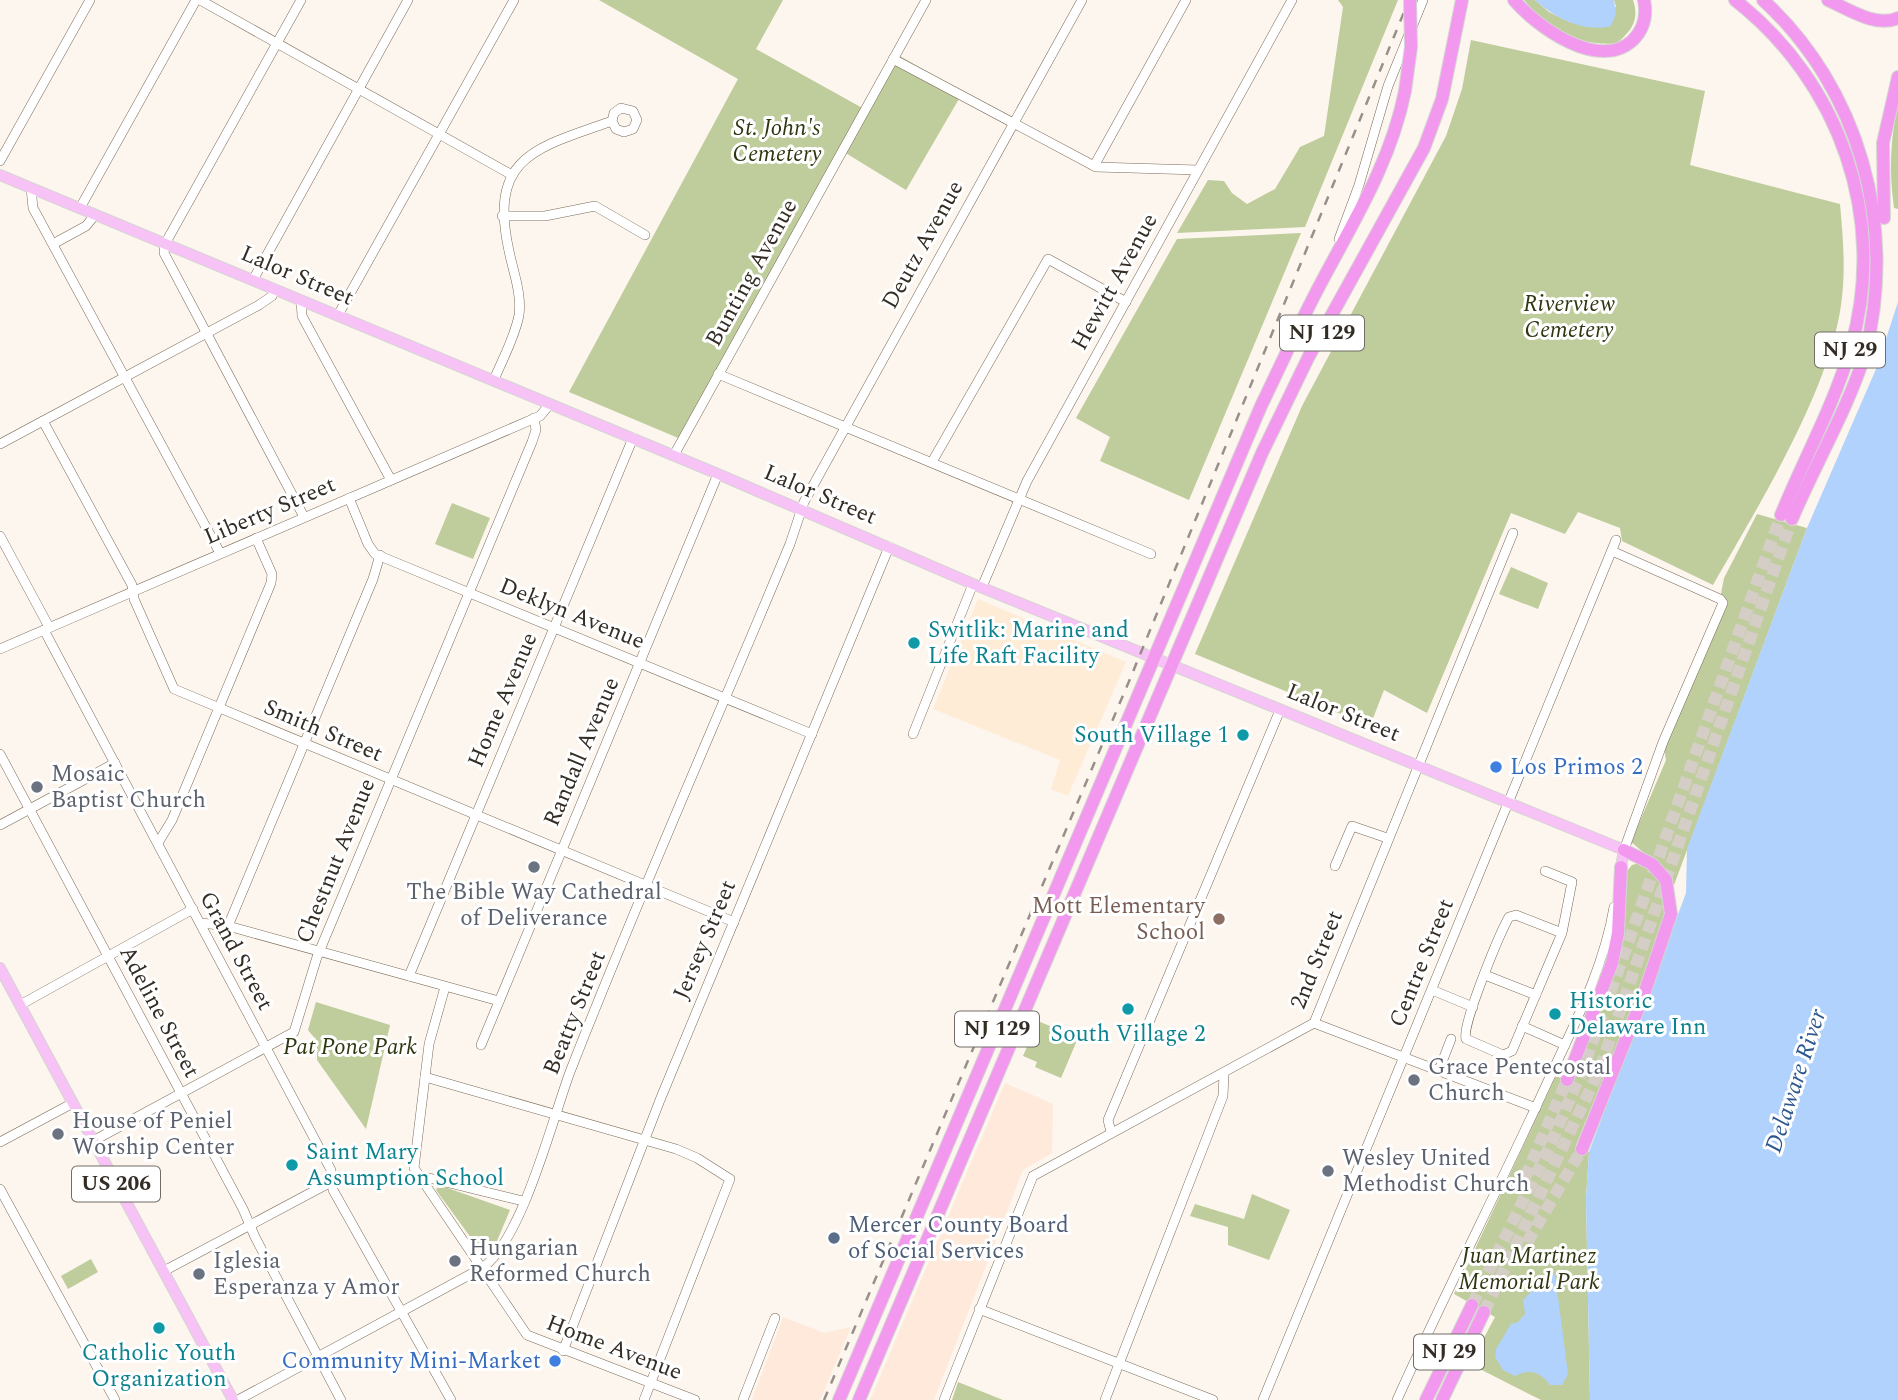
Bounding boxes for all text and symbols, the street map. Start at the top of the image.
park label: St. John's Cemetery [733,111,822,172]
street label: Deutz Avenue [873,174,973,316]
street label: Bunting Avenue [697,193,807,353]
street label: Hewitt Avenue [1063,207,1167,357]
street label: Lalor Street [235,236,359,316]
park label: Riverview Cemetery [1523,287,1615,348]
road number: NJ 129 [1280,316,1364,350]
road number: NJ 29 [1815,332,1885,368]
street label: Lalor Street [758,455,882,535]
street label: Liberty Street [199,467,341,555]
street label: Deklyn Avenue [494,569,650,659]
place label: Switlik: Marine and Life Raft Facility [928,613,1129,674]
street label: Home Avenue [459,627,547,773]
marker: Switlik: Marine and Life Raft Facility [906,635,922,651]
street label: Randall Avenue [535,672,629,832]
street label: Lalor Street [1281,674,1405,752]
street label: Smith Street [258,690,388,772]
place label: South Village 1 [1074,718,1229,753]
marker: South Village 1 [1235,727,1251,743]
place label: Los Primos 2 [1510,750,1643,785]
place label: Mosaic Baptist Church [51,757,206,818]
marker: Los Primos 2 [1488,759,1504,775]
street label: Chestnut Avenue [287,773,385,949]
marker: Mosaic Baptist Church [29,779,45,795]
marker: The Bible Way Cathedral of Deliverance [526,859,542,875]
place label: The Bible Way Cathedral of Deliverance [406,875,662,936]
street label: Jersey Street [664,875,746,1005]
street label: Grand Street [190,885,282,1017]
place label: Mott Elementary School [1032,889,1206,950]
street label: Centre Street [1380,893,1464,1033]
street label: 2nd Street [1281,905,1353,1015]
marker: Mott Elementary School [1211,911,1227,927]
street label: Adeline Street [109,940,209,1084]
street label: Beatty Street [534,946,616,1080]
place label: Historic Delaware Inn [1569,984,1706,1045]
marker: South Village 2 [1120,1001,1136,1017]
water label: Delaware River [1756,1004,1836,1157]
marker: Historic Delaware Inn [1547,1006,1563,1022]
road number: NJ 129 [955,1012,1039,1046]
place label: South Village 2 [1051,1017,1205,1052]
park label: Pat Pone Park [283,1030,417,1065]
place label: Grace Pentecostal Church [1428,1050,1611,1111]
marker: Grace Pentecostal Church [1406,1072,1422,1088]
place label: House of Peniel Worship Center [72,1104,234,1165]
marker: House of Peniel Worship Center [50,1126,66,1142]
place label: Saint Mary Assumption School [306,1135,504,1196]
place label: Wesley United Methodist Church [1342,1141,1529,1202]
marker: Saint Mary Assumption School [284,1157,300,1173]
marker: Wesley United Methodist Church [1320,1163,1336,1179]
road number: US 206 [72,1166,160,1202]
place label: Mercer County Board of Social Services [848,1208,1069,1269]
marker: Mercer County Board of Social Services [826,1230,842,1246]
place label: Hungarian Reformed Church [469,1231,651,1292]
park label: Juan Martinez Memorial Park [1458,1239,1600,1300]
place label: Iglesia Esperanza y Amor [213,1244,400,1305]
marker: Hungarian Reformed Church [447,1253,463,1269]
marker: Iglesia Esperanza y Amor [191,1266,207,1282]
street label: Home Avenue [541,1306,687,1390]
marker: Catholic Youth Organization [151,1320,167,1336]
road number: NJ 29 [1414,1334,1484,1370]
place label: Catholic Youth Organization [82,1336,236,1397]
place label: Community Mini-Market [282,1344,541,1379]
marker: Community Mini-Market [547,1353,563,1369]

